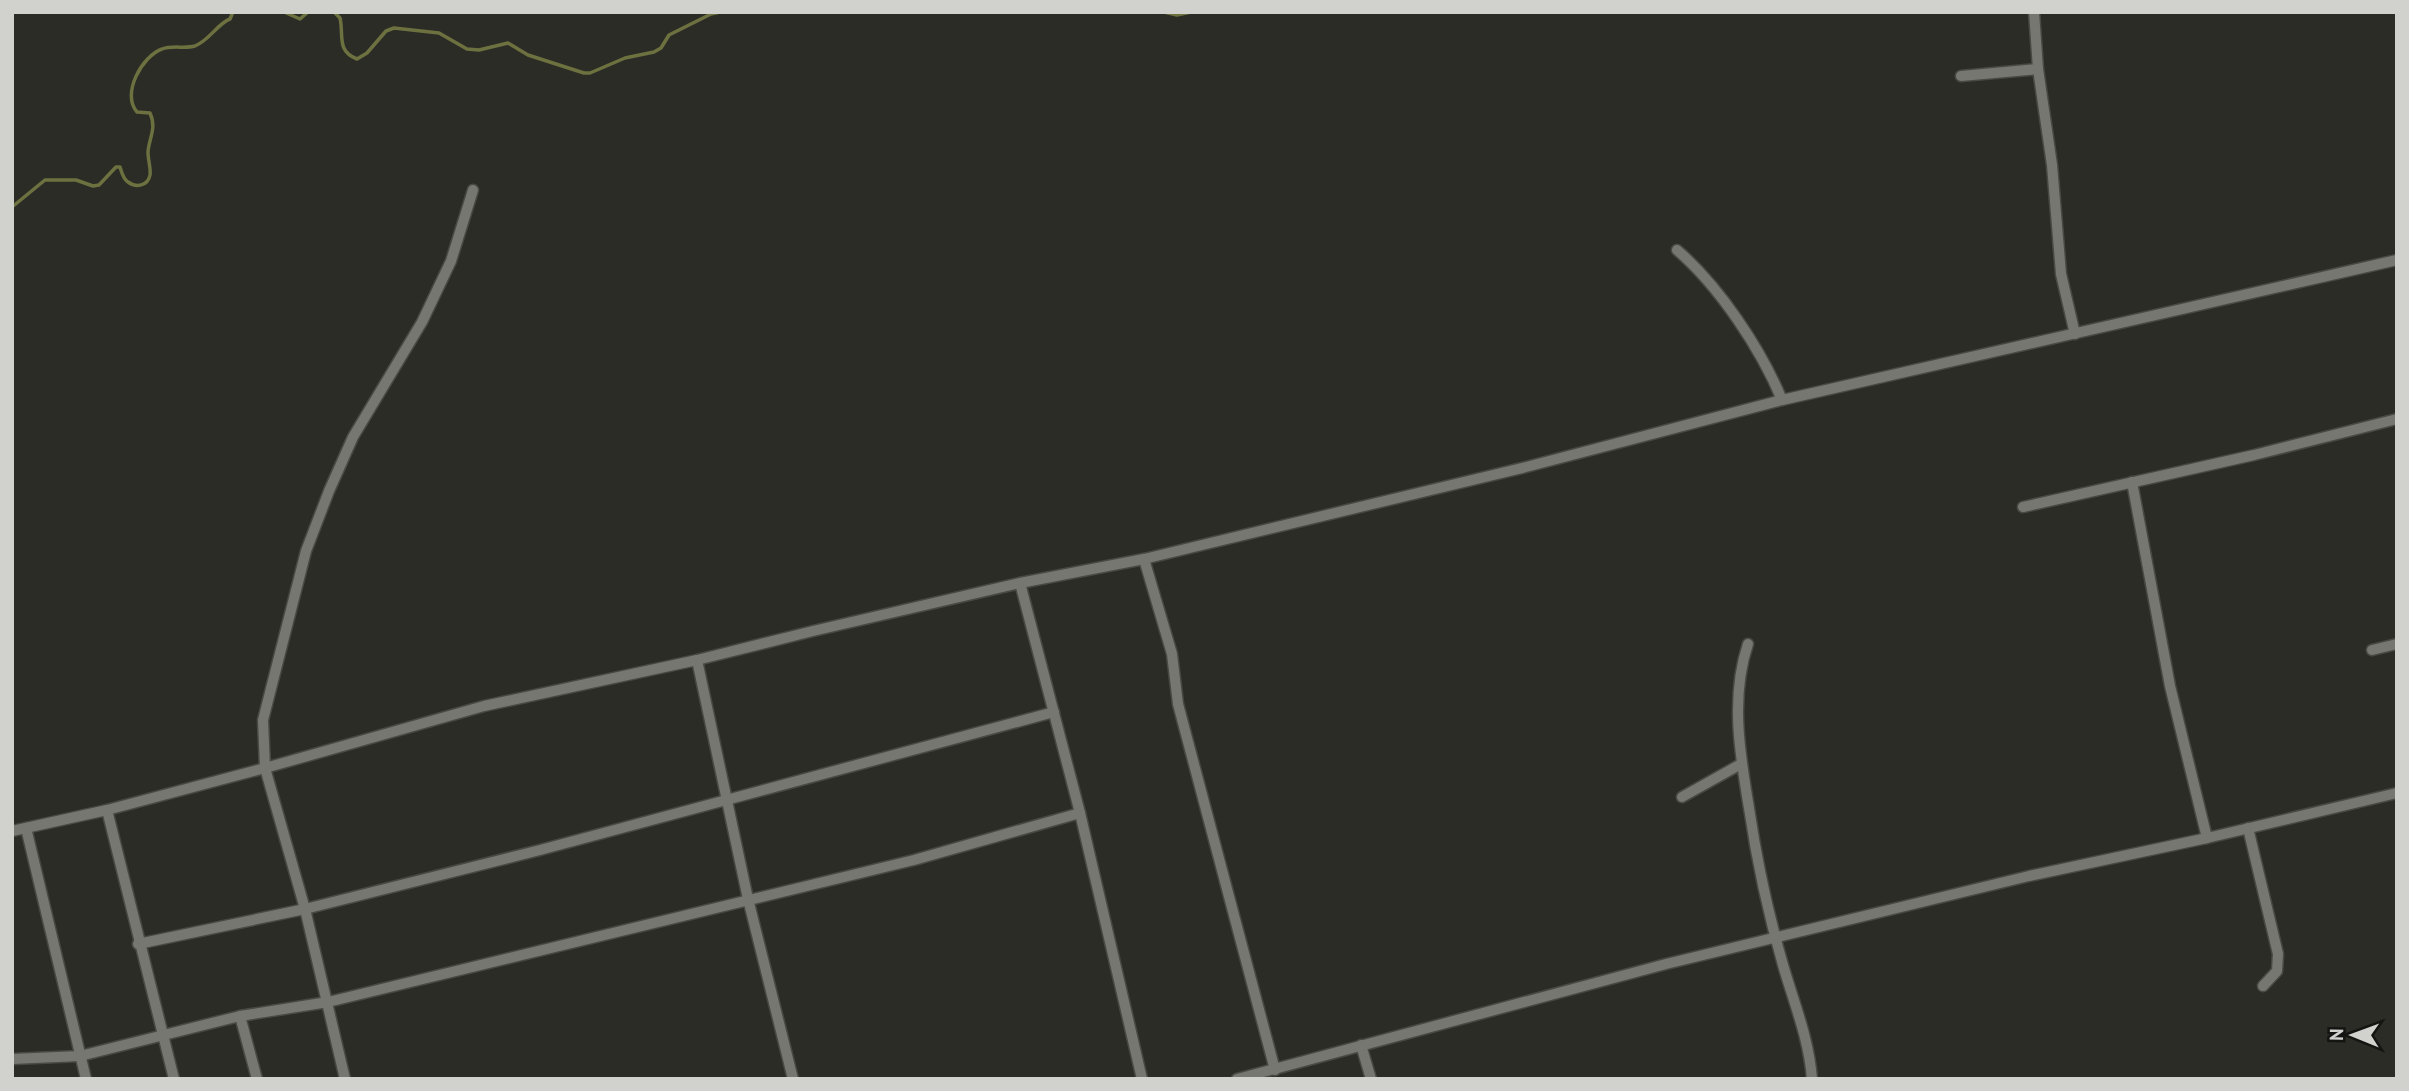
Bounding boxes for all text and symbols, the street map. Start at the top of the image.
north arrow [2318,1000,2388,1070]
text: N [2324,1028,2348,1041]

